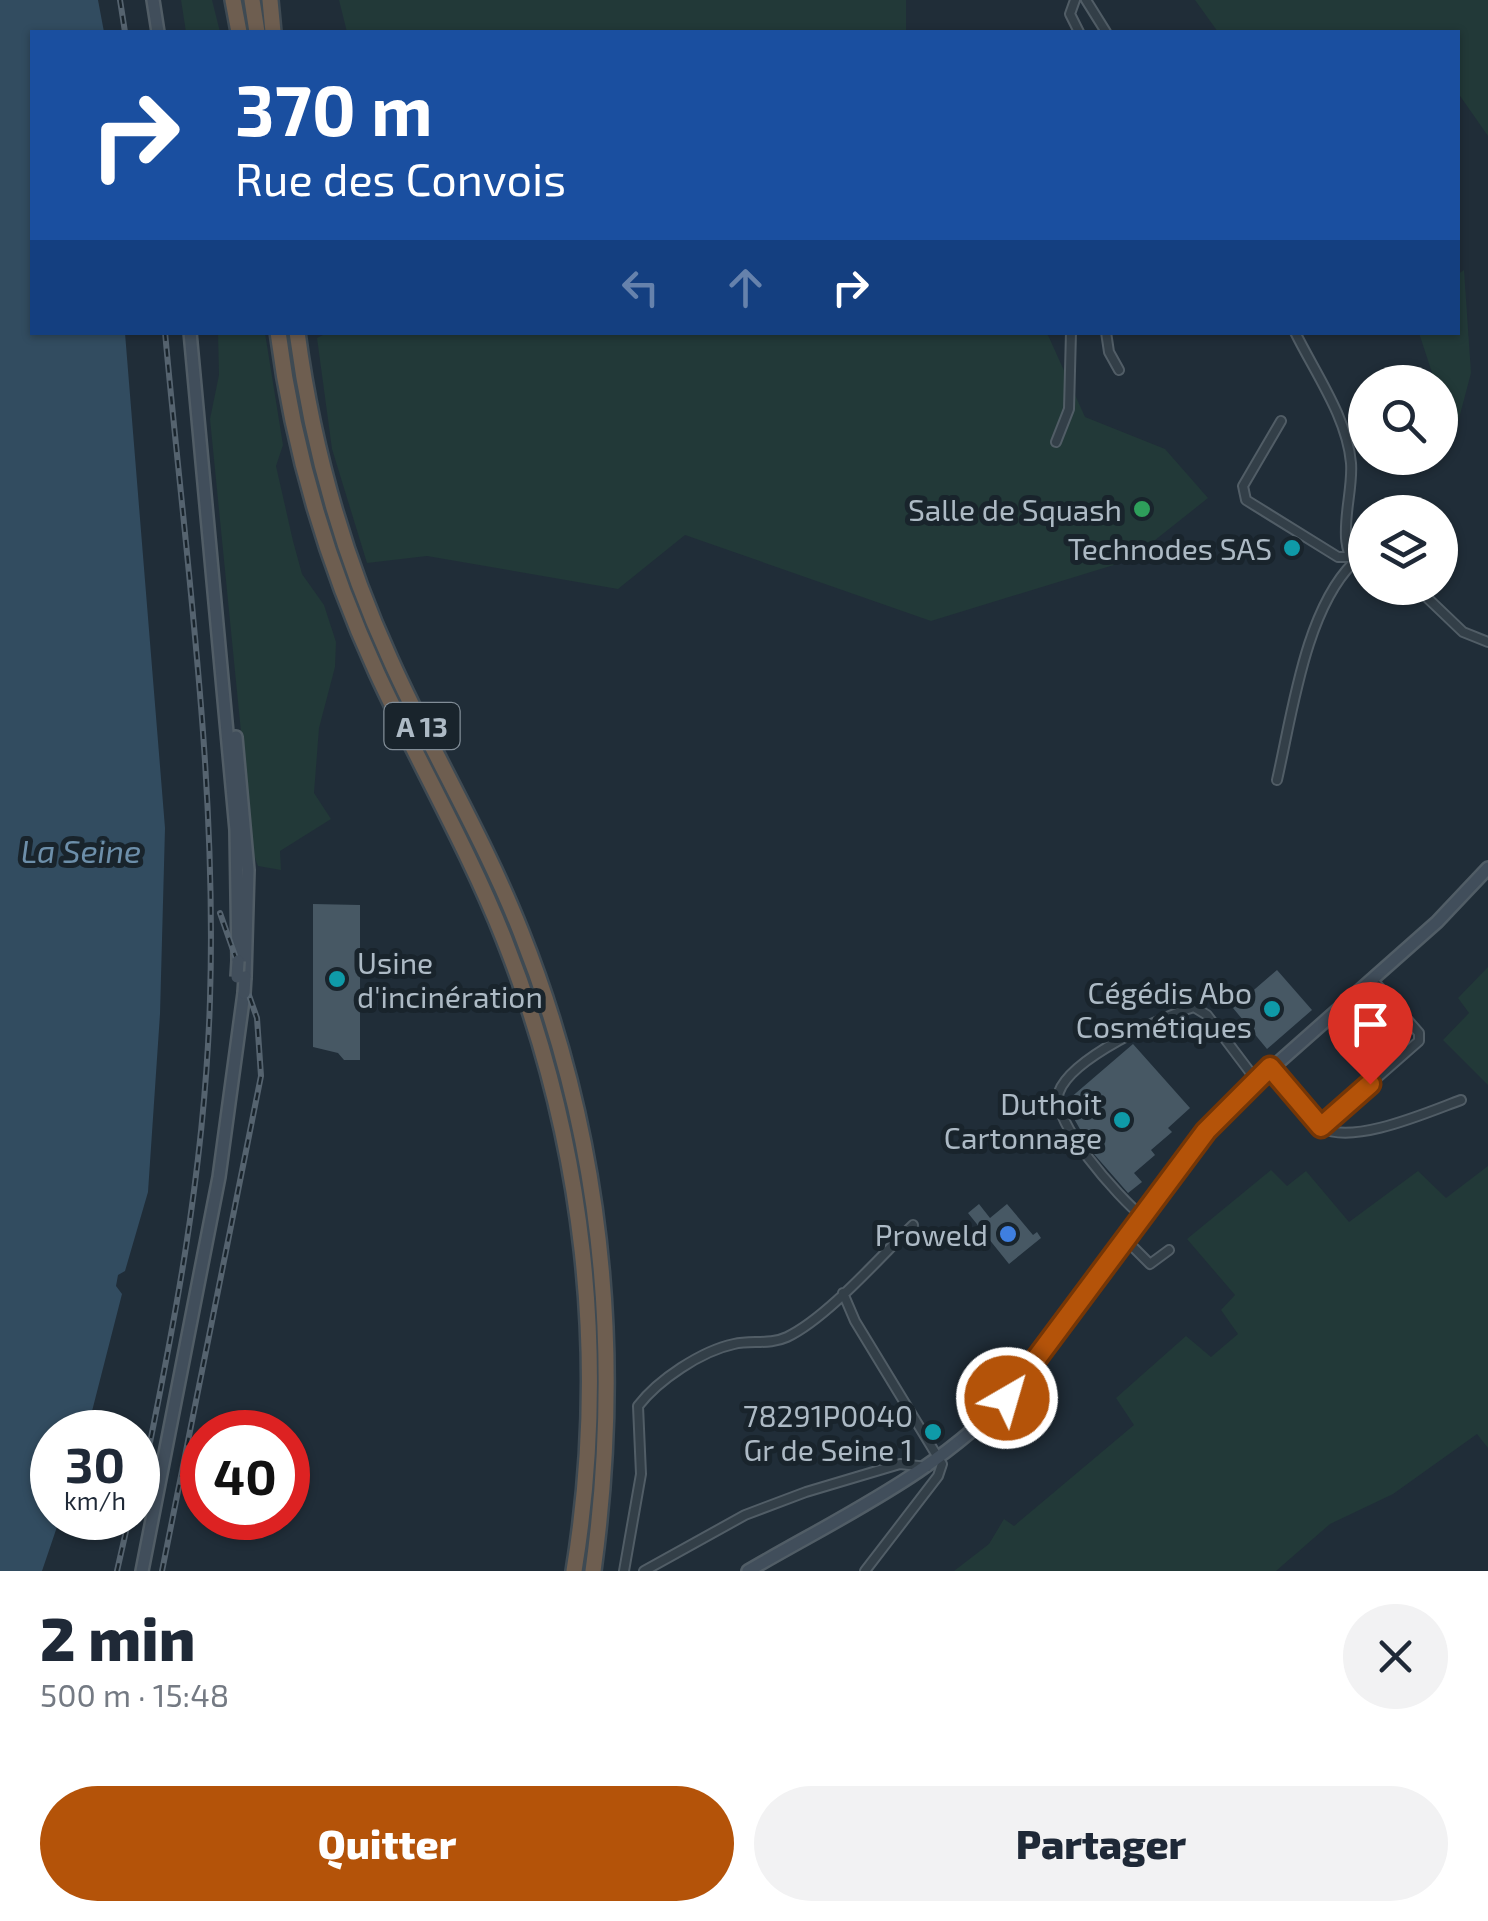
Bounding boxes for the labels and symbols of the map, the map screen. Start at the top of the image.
place label: Salle de Squash [908,491,1122,527]
marker: Salle de Squash [1131,498,1153,520]
place label: Technodes SAS [1068,530,1272,566]
marker: Technodes SAS [1281,537,1303,559]
road number: A 13 [384,703,460,749]
water label: La Seine [21,831,141,869]
place label: Usine d'incinération [357,944,543,1014]
marker: Usine d'incinération [326,968,348,990]
place label: Cégédis Abo Cosmétiques [1076,974,1252,1044]
pin [1328,982,1413,1085]
marker: Cégédis Abo Cosmétiques [1261,998,1283,1020]
place label: Duthoit Cartonnage [944,1085,1102,1155]
marker: Duthoit Cartonnage [1111,1109,1133,1131]
place label: Proweld [875,1216,988,1252]
marker: Proweld [997,1223,1019,1245]
position arrow [955,1346,1059,1450]
place label: 78291P0040 Gr de Seine 1 [743,1397,913,1467]
speed limit sign: 40 [180,1410,310,1540]
marker: 78291P0040 Gr de Seine 1 [922,1421,944,1443]

